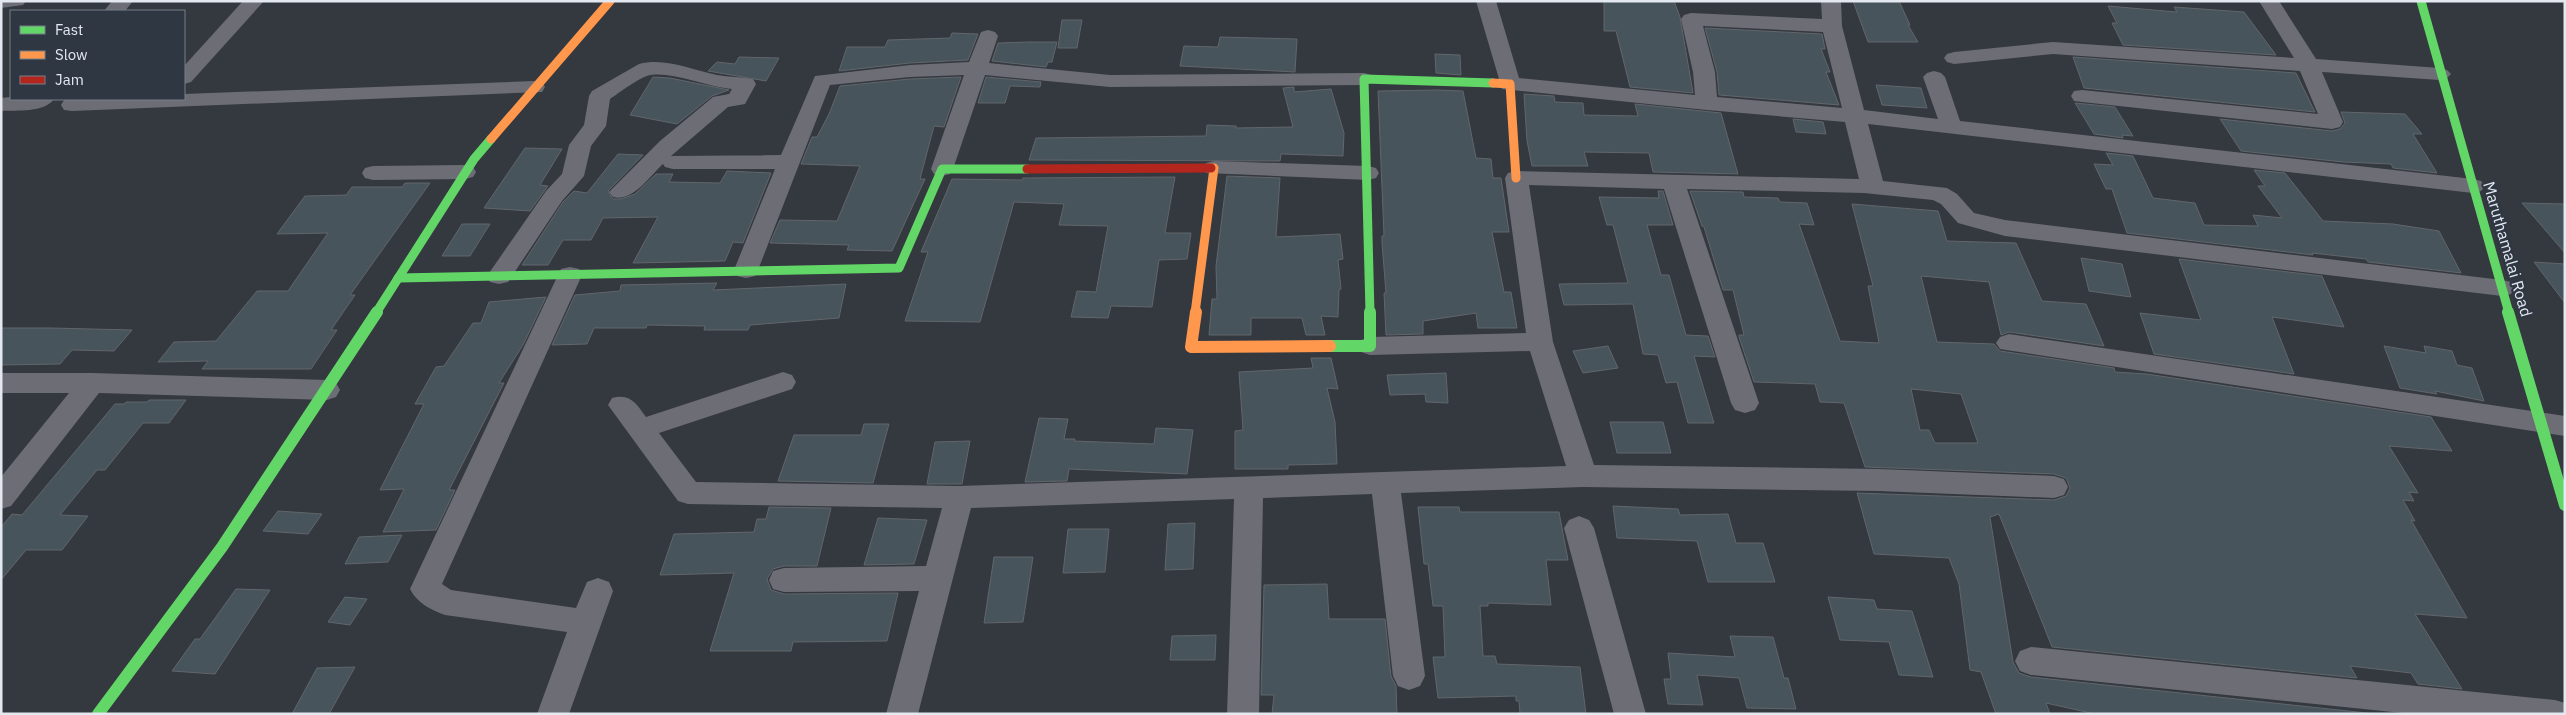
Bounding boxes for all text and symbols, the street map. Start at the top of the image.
legend [10,10,185,100]
text: Fast [55,20,83,39]
text: Slow [55,45,88,64]
text: Jam [55,70,84,89]
street label: Maruthamalai Road [2479,179,2537,319]

